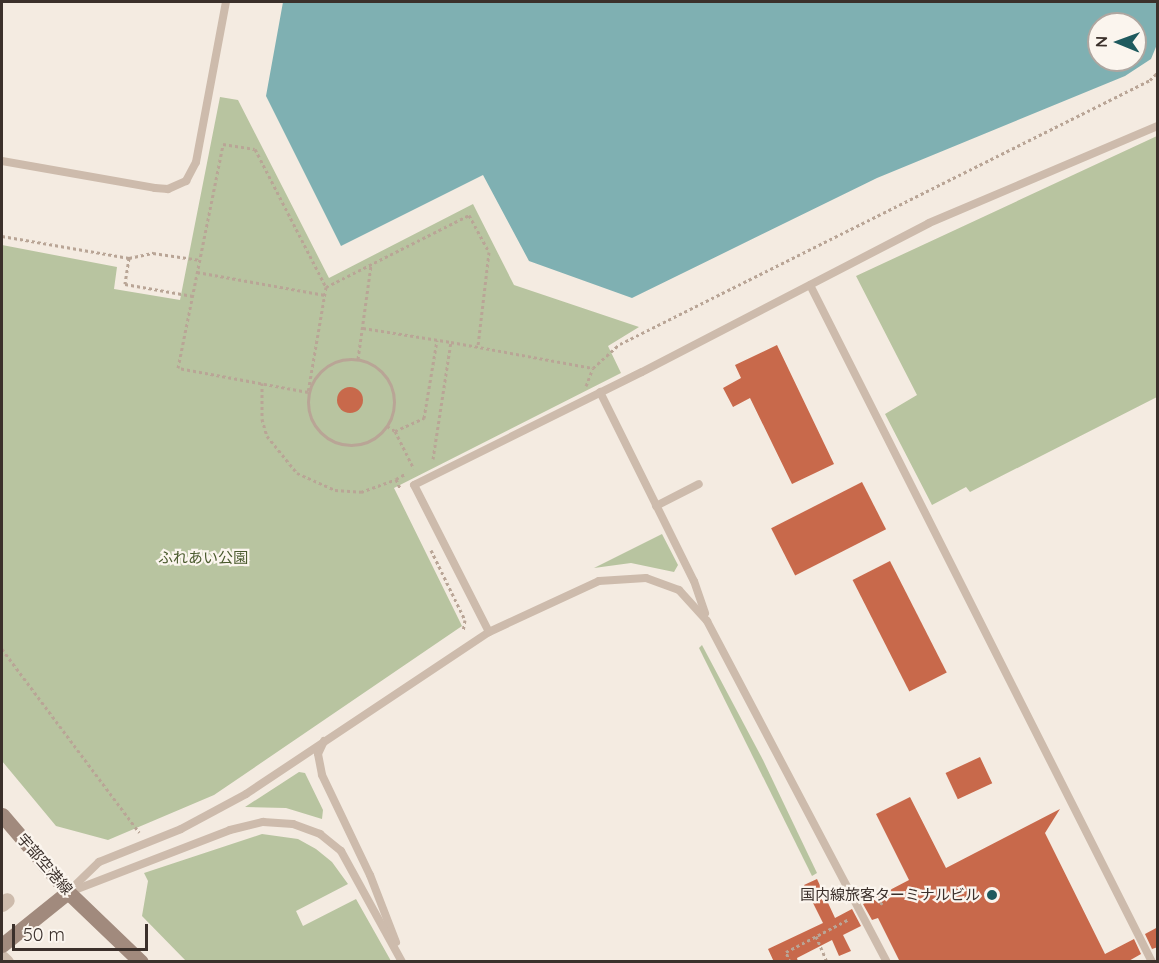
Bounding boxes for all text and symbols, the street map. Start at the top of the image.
north arrow [1087,12,1147,72]
text: N [1091,36,1111,48]
park label: ふれあい公園 [158,549,248,567]
street label: 宇部空港線 [14,830,76,898]
place label: 国内線旅客ターミナルビル [800,886,980,904]
marker: 国内線旅客ターミナルビル [985,888,999,902]
scale bar [15,912,152,950]
text: 50 m [23,923,65,946]

